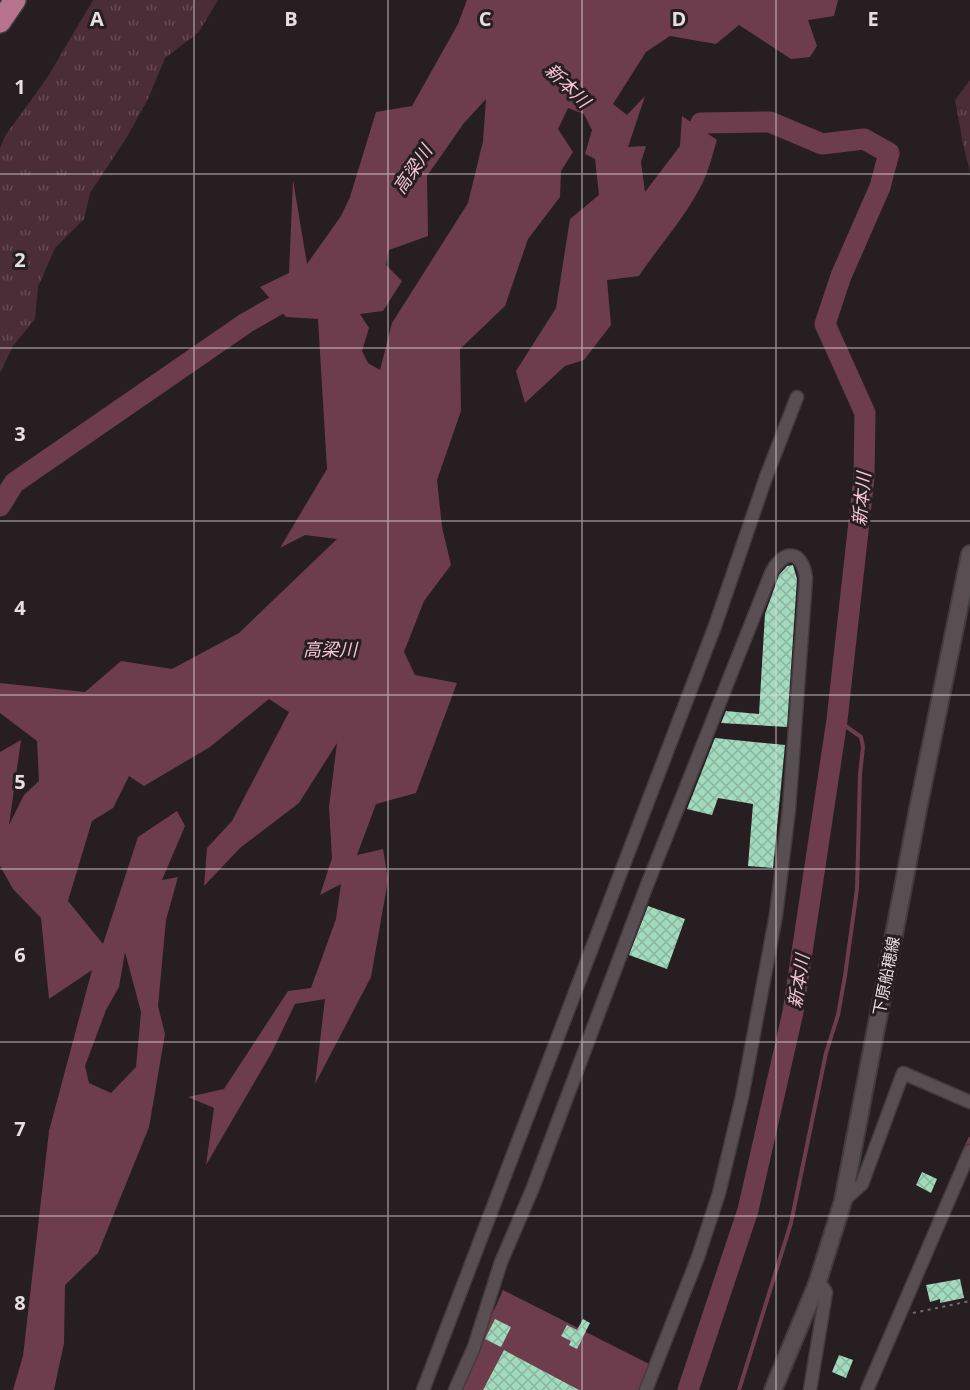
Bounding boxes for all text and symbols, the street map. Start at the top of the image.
text: A [90,5,104,32]
text: B [284,5,298,32]
text: C [479,5,492,32]
text: D [672,5,686,32]
text: E [867,5,879,32]
water label: 新本川 [540,58,597,114]
text: 1 [14,73,26,100]
water label: 高梁川 [387,138,438,198]
text: 2 [14,246,26,273]
text: 3 [14,420,26,447]
water label: 新本川 [847,469,875,527]
text: 4 [14,594,26,621]
water label: 高梁川 [303,637,359,661]
text: 5 [14,768,26,795]
street label: 下原船穂線 [868,935,904,1017]
text: 6 [14,941,26,968]
water label: 新本川 [782,950,814,1010]
text: 7 [14,1115,26,1142]
text: 8 [14,1289,26,1316]

